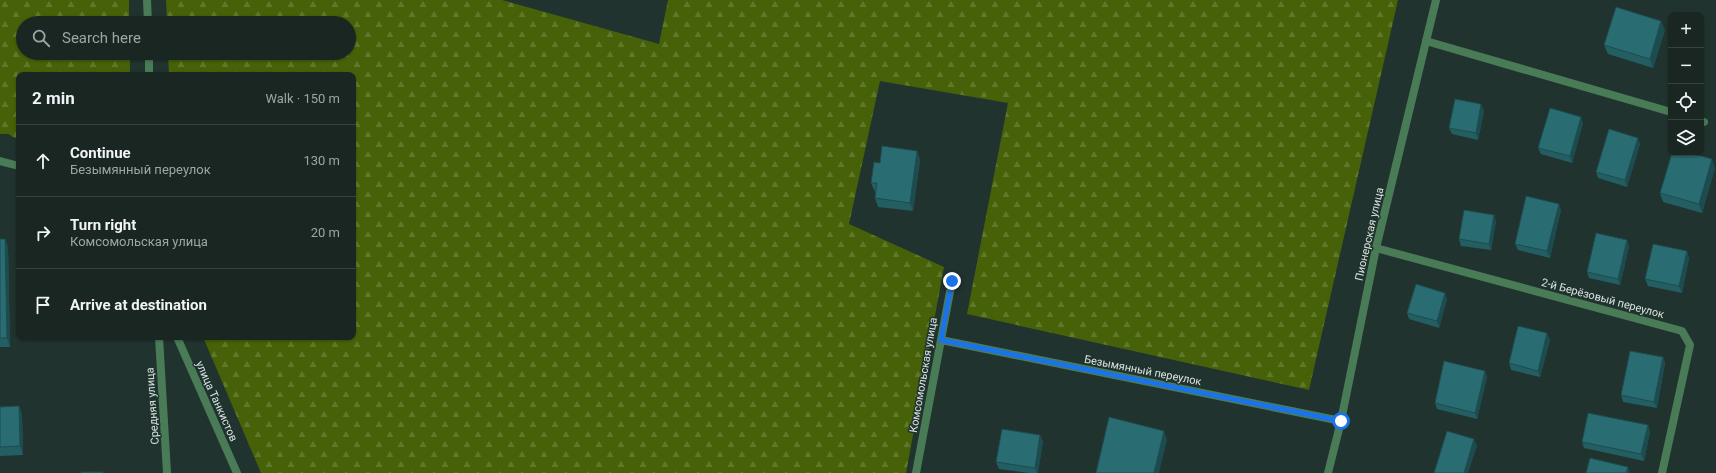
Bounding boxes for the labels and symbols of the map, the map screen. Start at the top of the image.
street label: Пионерская улица [1352,186,1387,282]
route end [943,272,961,290]
street label: 2-й Берёзовый переулок [1540,276,1666,321]
street label: Комсомольская улица [907,316,940,434]
street label: Безымянный переулок [1083,353,1203,388]
street label: улица Танкистов [193,359,240,443]
street label: Средняя улица [143,367,162,445]
route start [1332,412,1350,430]

